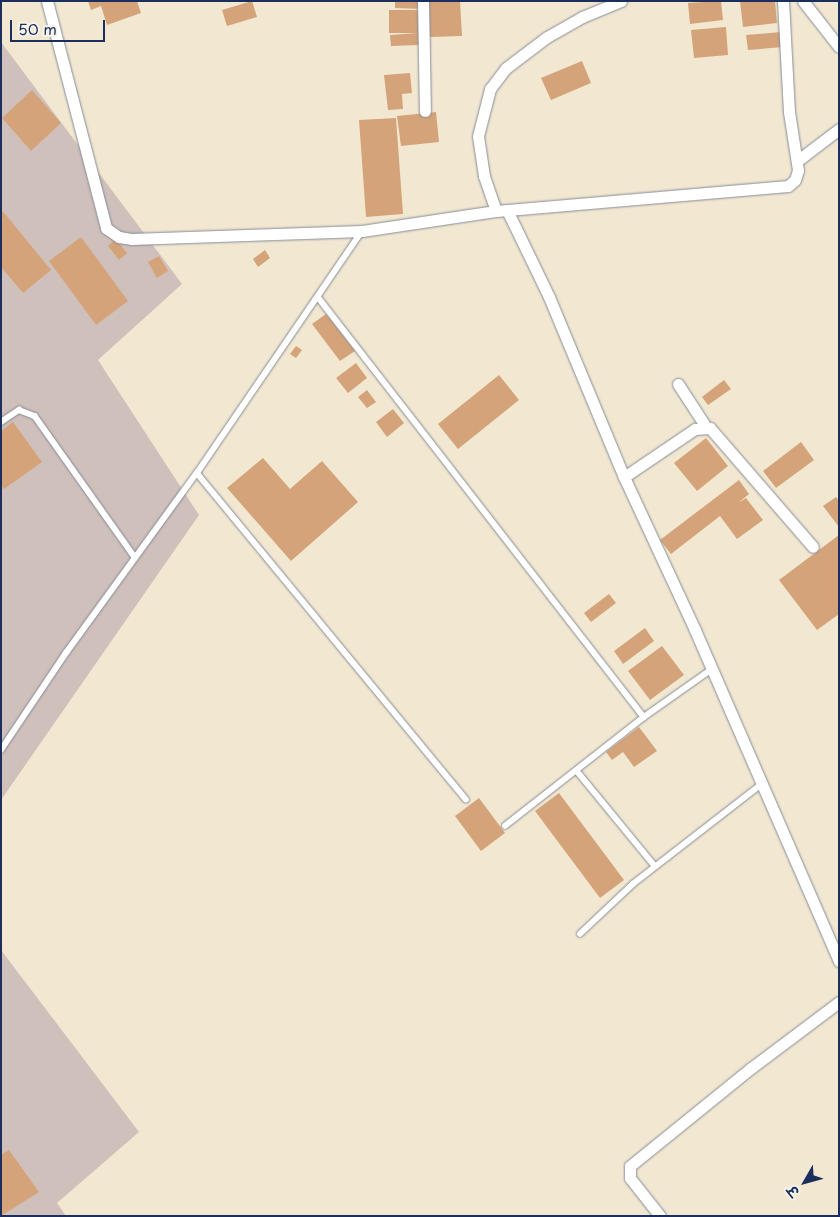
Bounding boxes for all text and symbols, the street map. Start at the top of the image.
scale bar [12,10,108,42]
text: 50 m [18,17,57,40]
north arrow [780,1157,830,1207]
text: उ [782,1181,804,1202]

